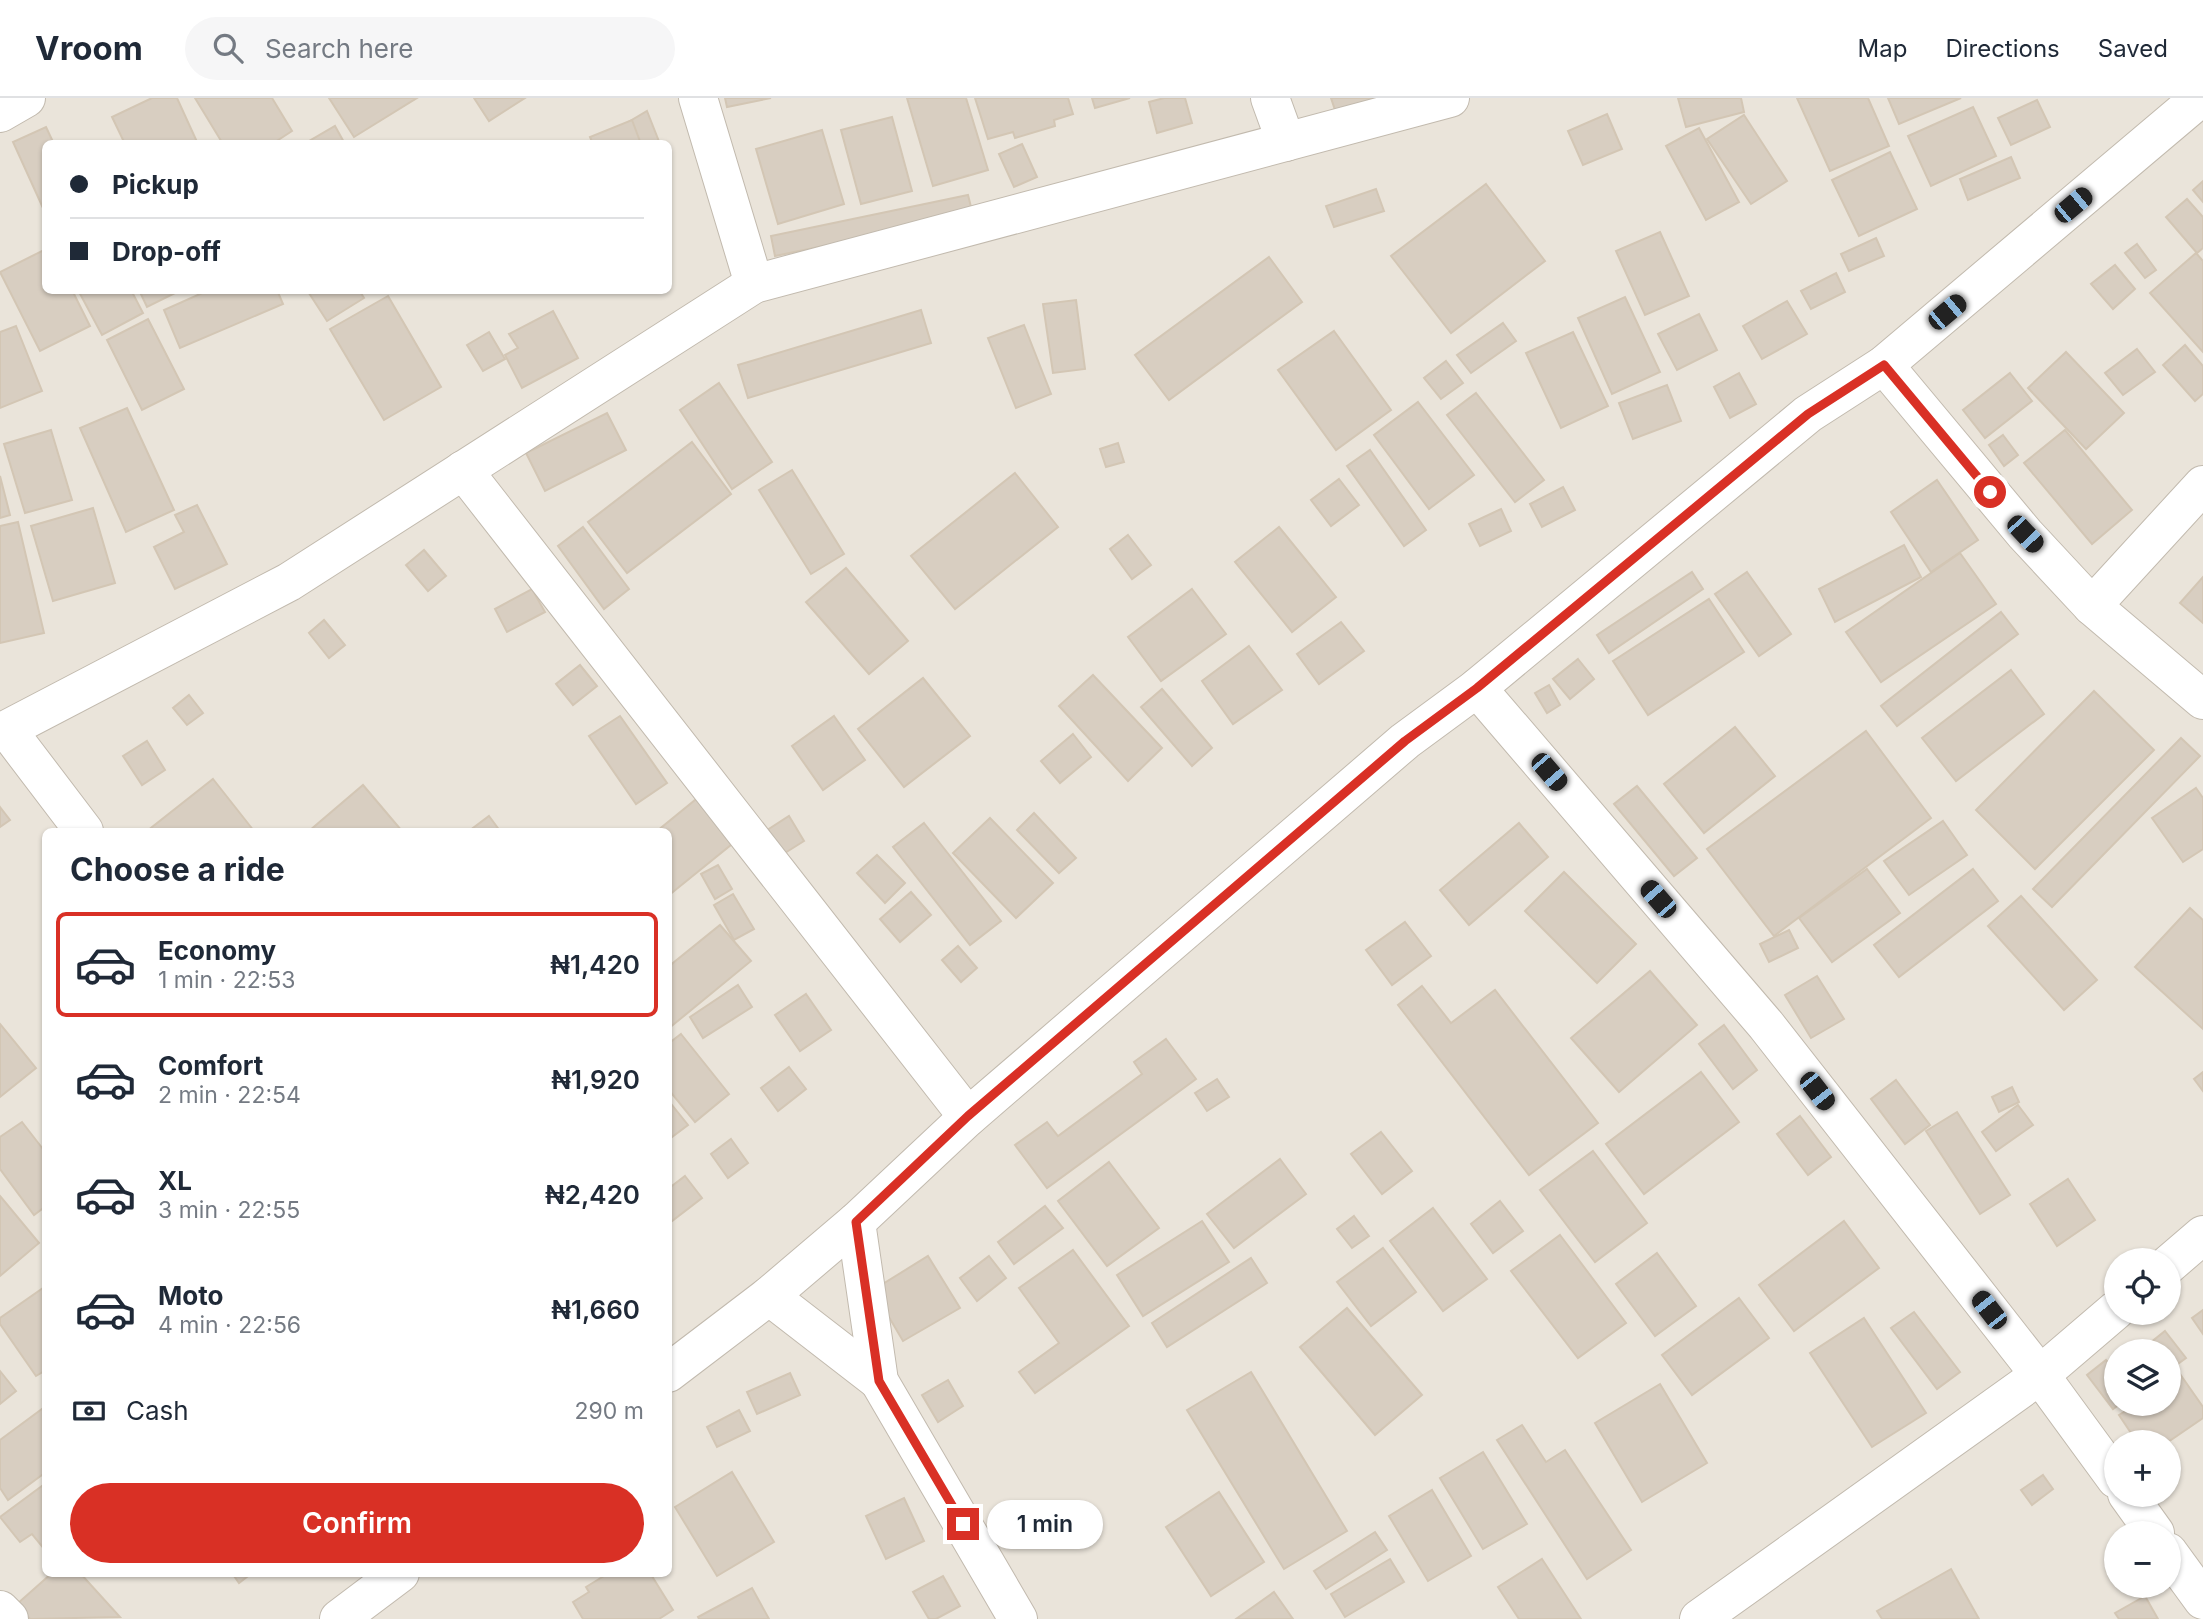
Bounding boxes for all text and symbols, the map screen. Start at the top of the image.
search box [185,17,675,80]
text: Vroom [35,28,143,68]
icon: search [209,29,247,67]
text: Search here [265,33,414,64]
text: Map [1858,34,1907,63]
text: Directions [1945,34,2060,63]
text: Saved [2098,34,2168,63]
text: Pickup [112,169,199,200]
car [2051,183,2096,227]
text: Drop-off [112,236,221,267]
car [1925,290,1970,334]
route start [1974,476,2006,508]
car [2003,511,2048,557]
car [1528,749,1571,795]
text: Choose a ride [70,850,285,889]
car [1637,876,1680,922]
icon: car [74,933,137,996]
text: Economy [158,935,276,966]
text: ₦1,420 [550,949,640,980]
text: 1 min · 22:53 [158,966,296,994]
icon: car [74,1048,137,1111]
text: Comfort [158,1050,263,1081]
text: ₦1,920 [551,1064,640,1095]
car [1796,1068,1839,1114]
text: 2 min · 22:54 [158,1081,301,1109]
icon: car [74,1163,137,1226]
text: XL [158,1165,192,1196]
text: ₦2,420 [545,1179,640,1210]
text: 3 min · 22:55 [158,1196,300,1224]
map controls [2104,1248,2181,1598]
button: locate [2104,1248,2181,1325]
icon: car [74,1278,137,1341]
text: Moto [158,1280,223,1311]
car [1968,1287,2011,1333]
text: ₦1,660 [551,1294,640,1325]
text: 4 min · 22:56 [158,1311,301,1339]
button: layers [2104,1339,2181,1416]
icon: cash [70,1392,108,1430]
text: Cash [126,1395,189,1426]
text: 290 m [575,1397,644,1425]
button: + [2104,1430,2181,1507]
button: Confirm [70,1483,644,1563]
callout: 1 min [988,1500,1103,1548]
route end [947,1508,979,1540]
text: 1 min [1017,1510,1073,1538]
button: − [2104,1521,2181,1598]

